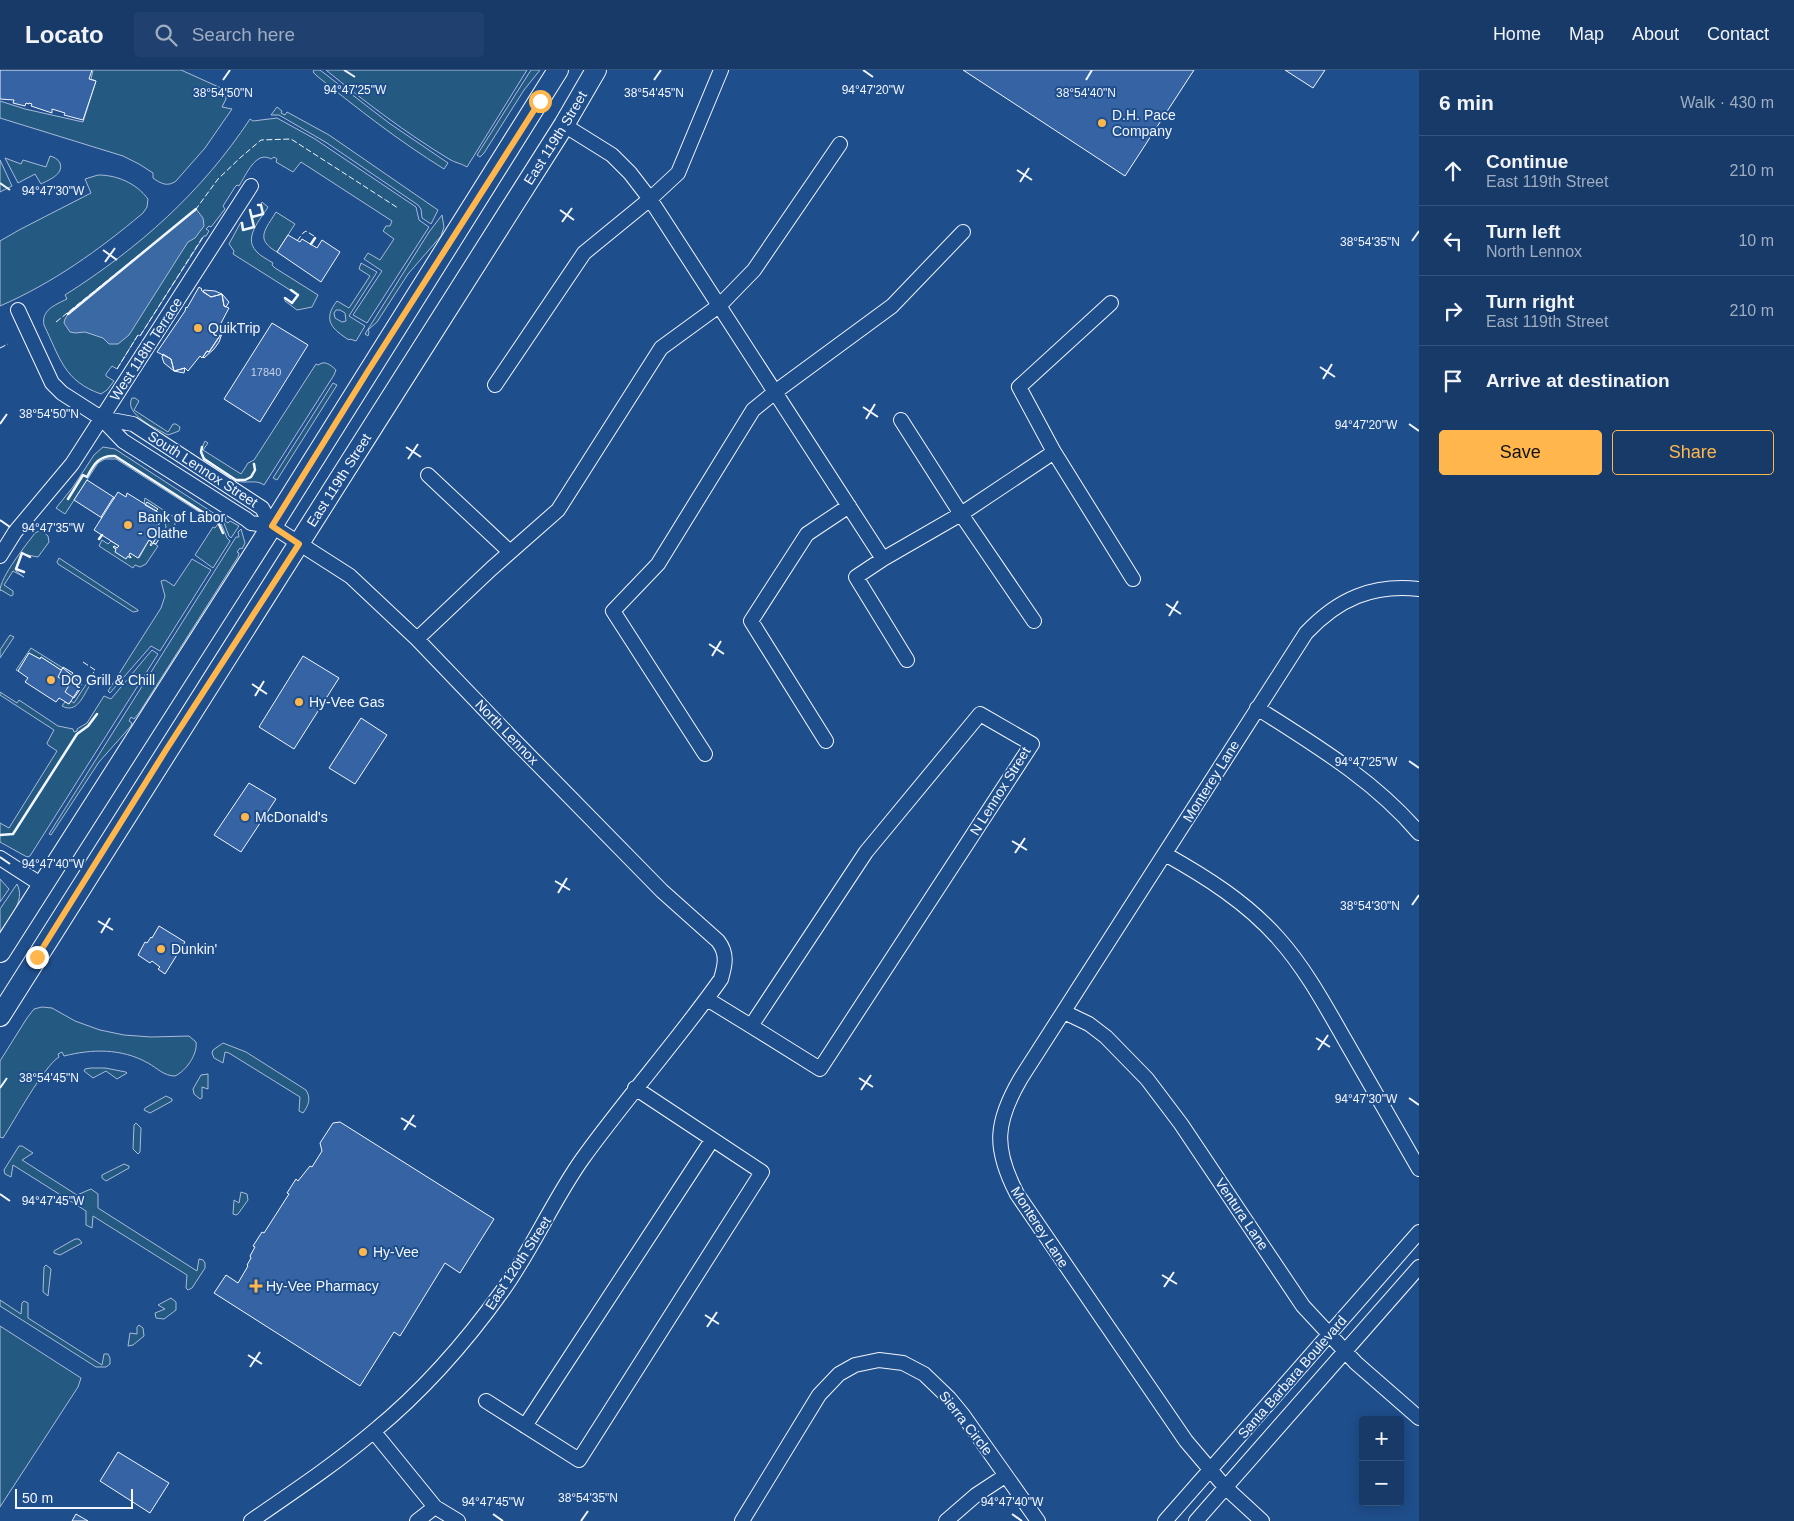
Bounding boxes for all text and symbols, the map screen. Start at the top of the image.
search box [134,12,484,57]
text: Locato [25,21,104,48]
icon: search [152,21,180,49]
text: Search here [192,24,295,45]
text: Home [1493,24,1541,44]
text: Map [1569,24,1604,44]
text: About [1632,24,1679,44]
text: Contact [1707,24,1769,44]
text: 94°47'25"W [324,83,387,97]
text: 94°47'20"W [842,83,905,97]
text: 38°54'50"N [193,86,253,100]
text: 38°54'45"N [624,86,684,100]
text: 38°54'40"N [1056,86,1116,100]
street label: East 119th Street [520,88,590,188]
route start [529,90,552,113]
text: 6 min [1439,91,1494,114]
text: Walk · 430 m [1680,94,1774,111]
place label: D.H. Pace Company [1112,107,1176,139]
marker: D.H. Pace Company [1096,117,1108,129]
text: Continue [1486,151,1568,172]
icon: ahead [1439,157,1467,185]
text: 210 m [1730,162,1774,179]
text: East 119th Street [1486,173,1608,190]
text: 94°47'30"W [22,184,85,198]
text: Turn left [1486,221,1561,242]
icon: left [1439,227,1467,255]
text: 10 m [1738,232,1774,249]
text: 38°54'35"N [1340,235,1400,249]
text: North Lennox [1486,243,1582,260]
text: Turn right [1486,291,1574,312]
street label: West 118th Terrace [107,294,185,404]
icon: right [1439,297,1467,325]
text: 210 m [1730,302,1774,319]
text: East 119th Street [1486,313,1608,330]
place label: QuikTrip [208,320,261,336]
marker: QuikTrip [192,322,204,334]
house number: 17840 [251,366,281,378]
icon: arrive [1439,367,1467,395]
text: Arrive at destination [1486,370,1670,391]
text: 38°54'50"N [19,407,79,421]
text: 94°47'20"W [1335,418,1398,432]
street label: South Lennox Street [145,428,261,511]
street label: East 119th Street [303,430,374,530]
button: Save [1439,430,1602,475]
button: Share [1612,430,1774,475]
place label: Bank of Labor - Olathe [138,509,226,541]
marker: Bank of Labor - Olathe [122,519,134,531]
text: 94°47'35"W [22,521,85,535]
place label: DQ Grill & Chill [61,672,155,688]
marker: DQ Grill & Chill [45,674,57,686]
place label: Hy-Vee Gas [309,694,384,710]
marker: Hy-Vee Gas [293,696,305,708]
street label: North Lennox [472,696,542,768]
street label: Monterey Lane [1179,737,1243,825]
street label: N Lennox Street [966,744,1034,838]
text: 94°47'25"W [1335,755,1398,769]
place label: McDonald's [255,809,328,825]
marker: McDonald's [239,811,251,823]
text: 94°47'40"W [22,857,85,871]
text: 38°54'30"N [1340,899,1400,913]
place label: Dunkin' [171,941,217,957]
marker: Dunkin' [155,943,167,955]
route end [26,946,49,969]
text: 38°54'45"N [19,1071,79,1085]
text: 94°47'30"W [1335,1092,1398,1106]
street label: Ventura Lane [1212,1175,1272,1253]
street label: Monterey Lane [1008,1183,1072,1271]
text: 94°47'45"W [22,1194,85,1208]
street label: East 120th Street [482,1213,554,1313]
place label: Hy-Vee [373,1244,419,1260]
marker: Hy-Vee [357,1246,369,1258]
place label: Hy-Vee Pharmacy [266,1278,379,1294]
marker: Hy-Vee Pharmacy [250,1280,262,1292]
street label: Santa Barbara Boulevard [1234,1312,1350,1442]
street label: Sierra Circle [936,1388,996,1458]
map controls [1359,1416,1404,1506]
button: + [1359,1416,1404,1461]
button: − [1359,1461,1404,1506]
scale bar [15,1486,132,1509]
text: 50 m [22,1490,53,1506]
text: 38°54'35"N [558,1491,618,1505]
text: 94°47'45"W [462,1495,525,1509]
text: 94°47'40"W [981,1495,1044,1509]

